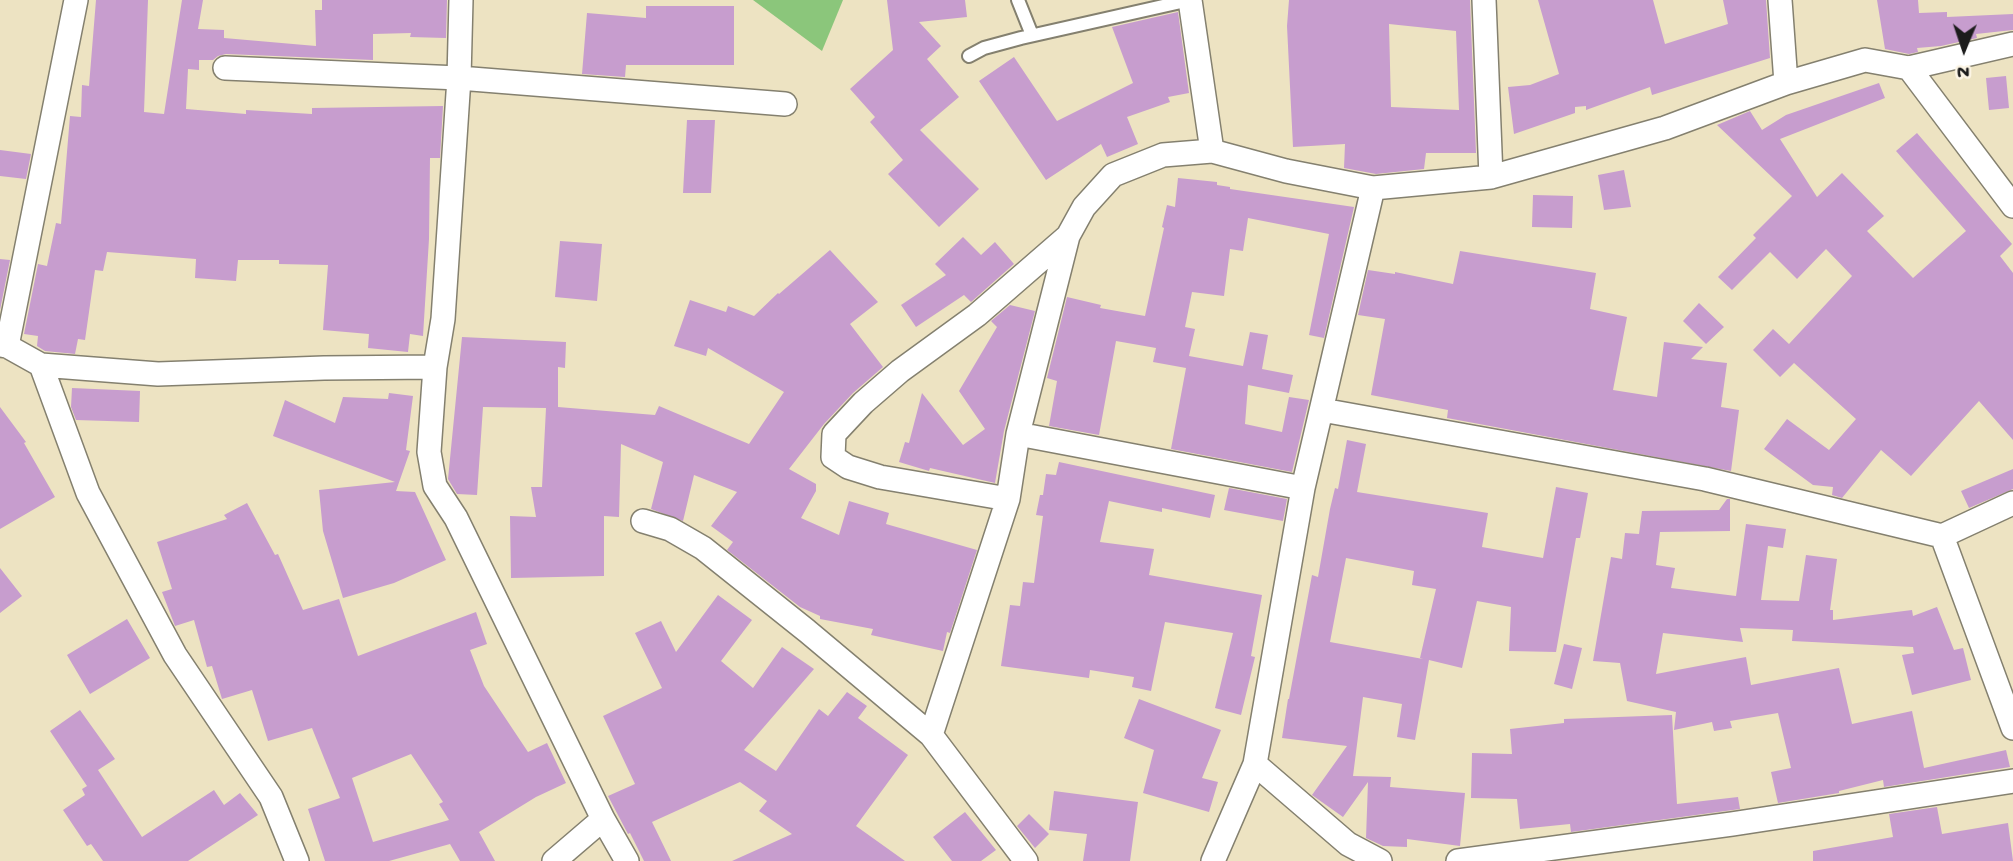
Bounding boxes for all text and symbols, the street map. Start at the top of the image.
north arrow [1929,14,1999,84]
text: N [1957,59,1970,82]

